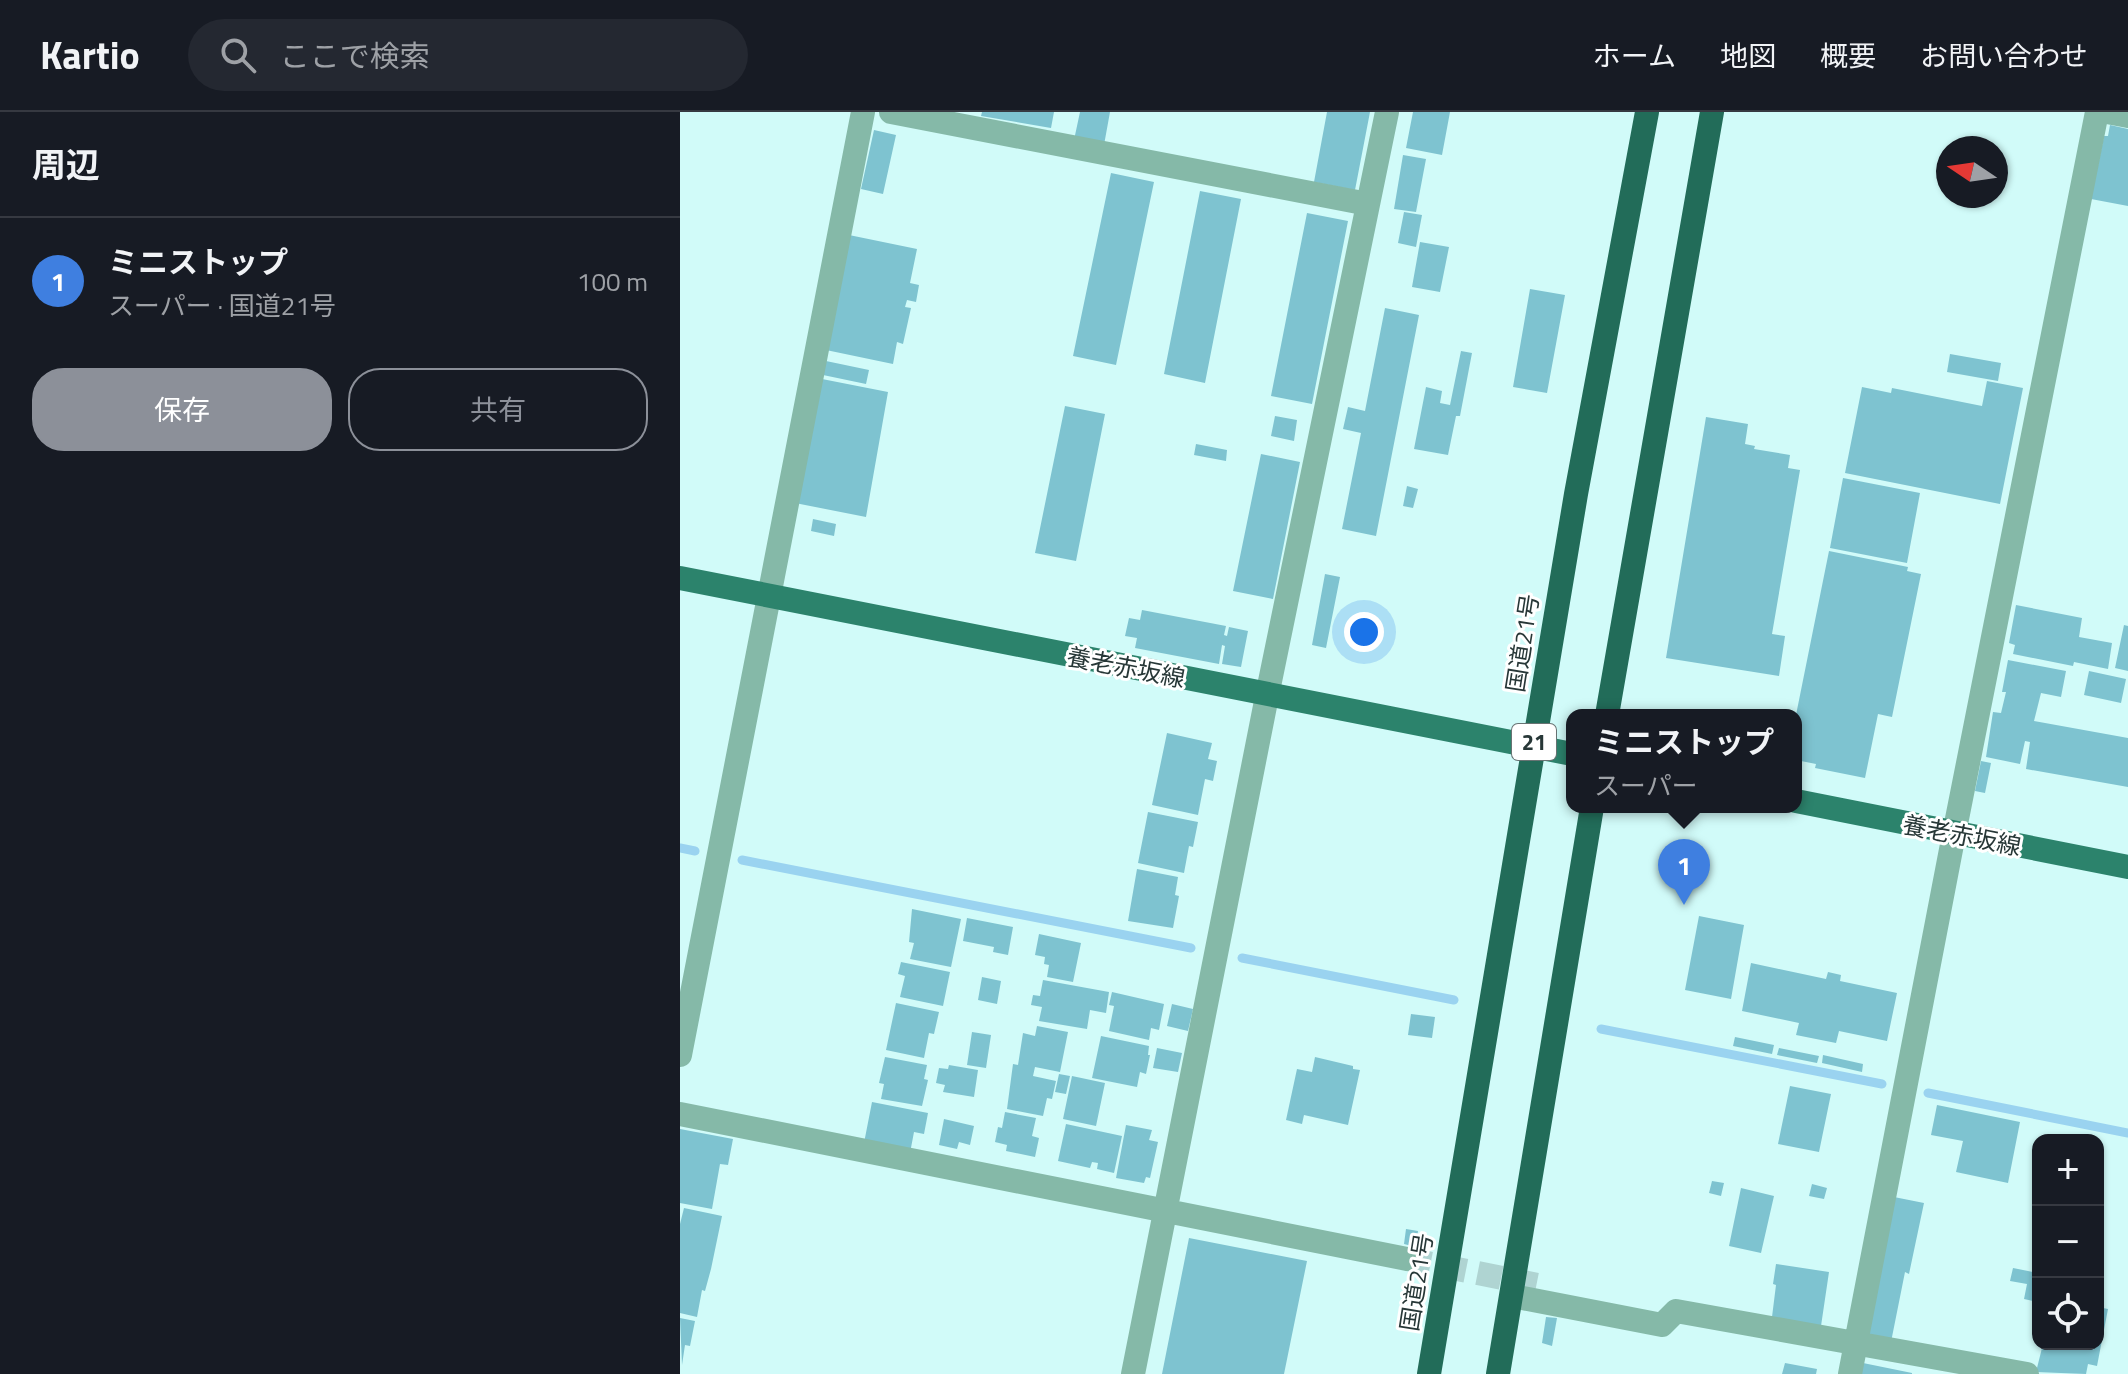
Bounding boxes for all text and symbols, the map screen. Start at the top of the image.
search box [188,19,748,91]
text: Kartio [40,26,140,84]
icon: search [216,33,260,77]
text: ここで検索 [280,33,430,79]
text: ホーム [1593,34,1676,77]
text: 地図 [1720,34,1776,77]
text: 概要 [1820,34,1876,77]
text: お問い合わせ [1920,34,2088,77]
north arrow [1936,136,2008,208]
text: 周辺 [32,138,100,190]
text: ミニストップ [108,239,288,285]
text: 1 [51,262,65,301]
text: 100 m [577,262,648,301]
text: スーパー · 国道21号 [108,286,336,325]
button: 保存 [32,368,332,451]
button: 共有 [348,368,648,451]
street label: 国道21号 [1496,591,1548,695]
your location [1344,612,1384,652]
street label: 養老赤坂線 [1064,638,1188,696]
popup [1566,709,1802,813]
text: ミニストップ [1594,719,1774,765]
road number: 21 [1512,724,1556,760]
text: スーパー [1594,766,1698,805]
street label: 養老赤坂線 [1900,806,2024,864]
pin: 1 [1658,839,1710,905]
map controls [2032,1134,2104,1350]
button: + [2032,1134,2104,1206]
button: − [2032,1206,2104,1278]
street label: 国道21号 [1390,1230,1442,1334]
button: locate [2032,1278,2104,1350]

